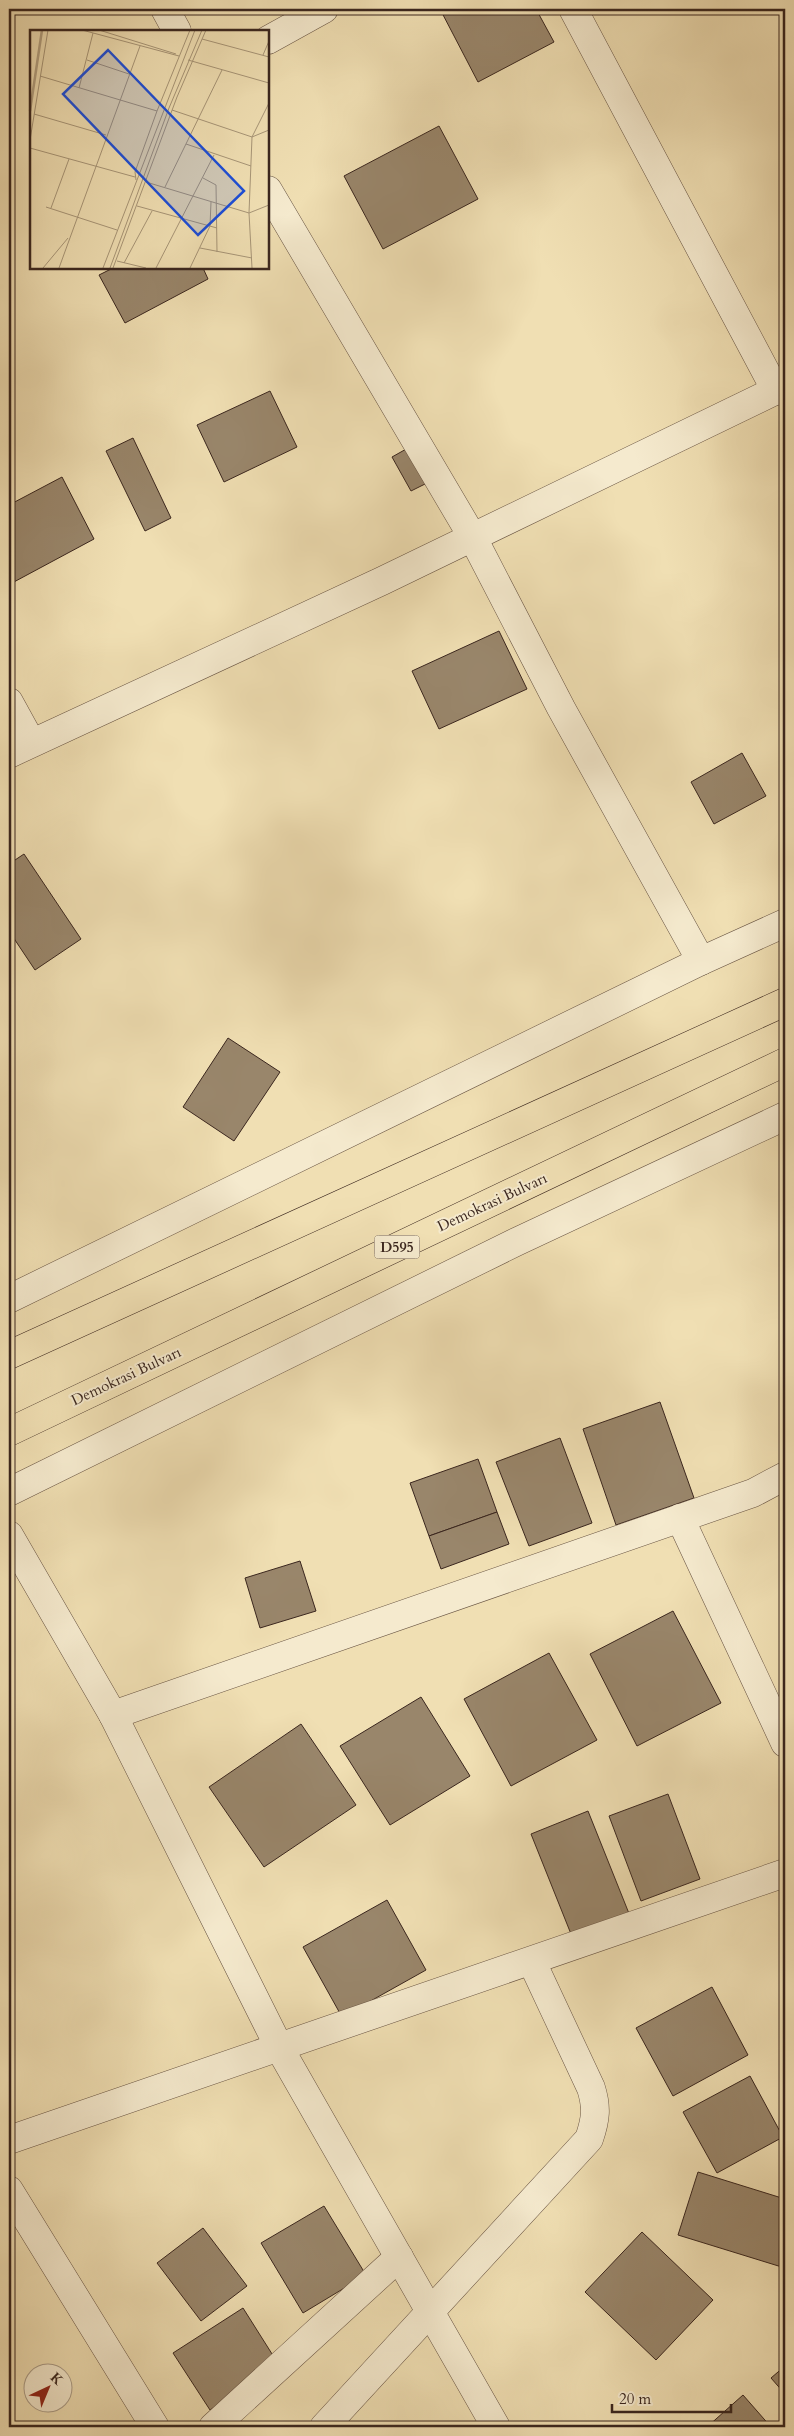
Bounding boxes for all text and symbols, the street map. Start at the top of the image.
inset map [30,30,269,269]
street label: Demokrasi Bulvarı [434,1168,550,1236]
road number: D595 [374,1236,420,1258]
street label: Demokrasi Bulvarı [68,1342,184,1410]
north arrow [22,2364,72,2414]
text: K [46,2368,68,2390]
scale bar [612,2381,730,2413]
text: 20 m [619,2389,651,2409]

